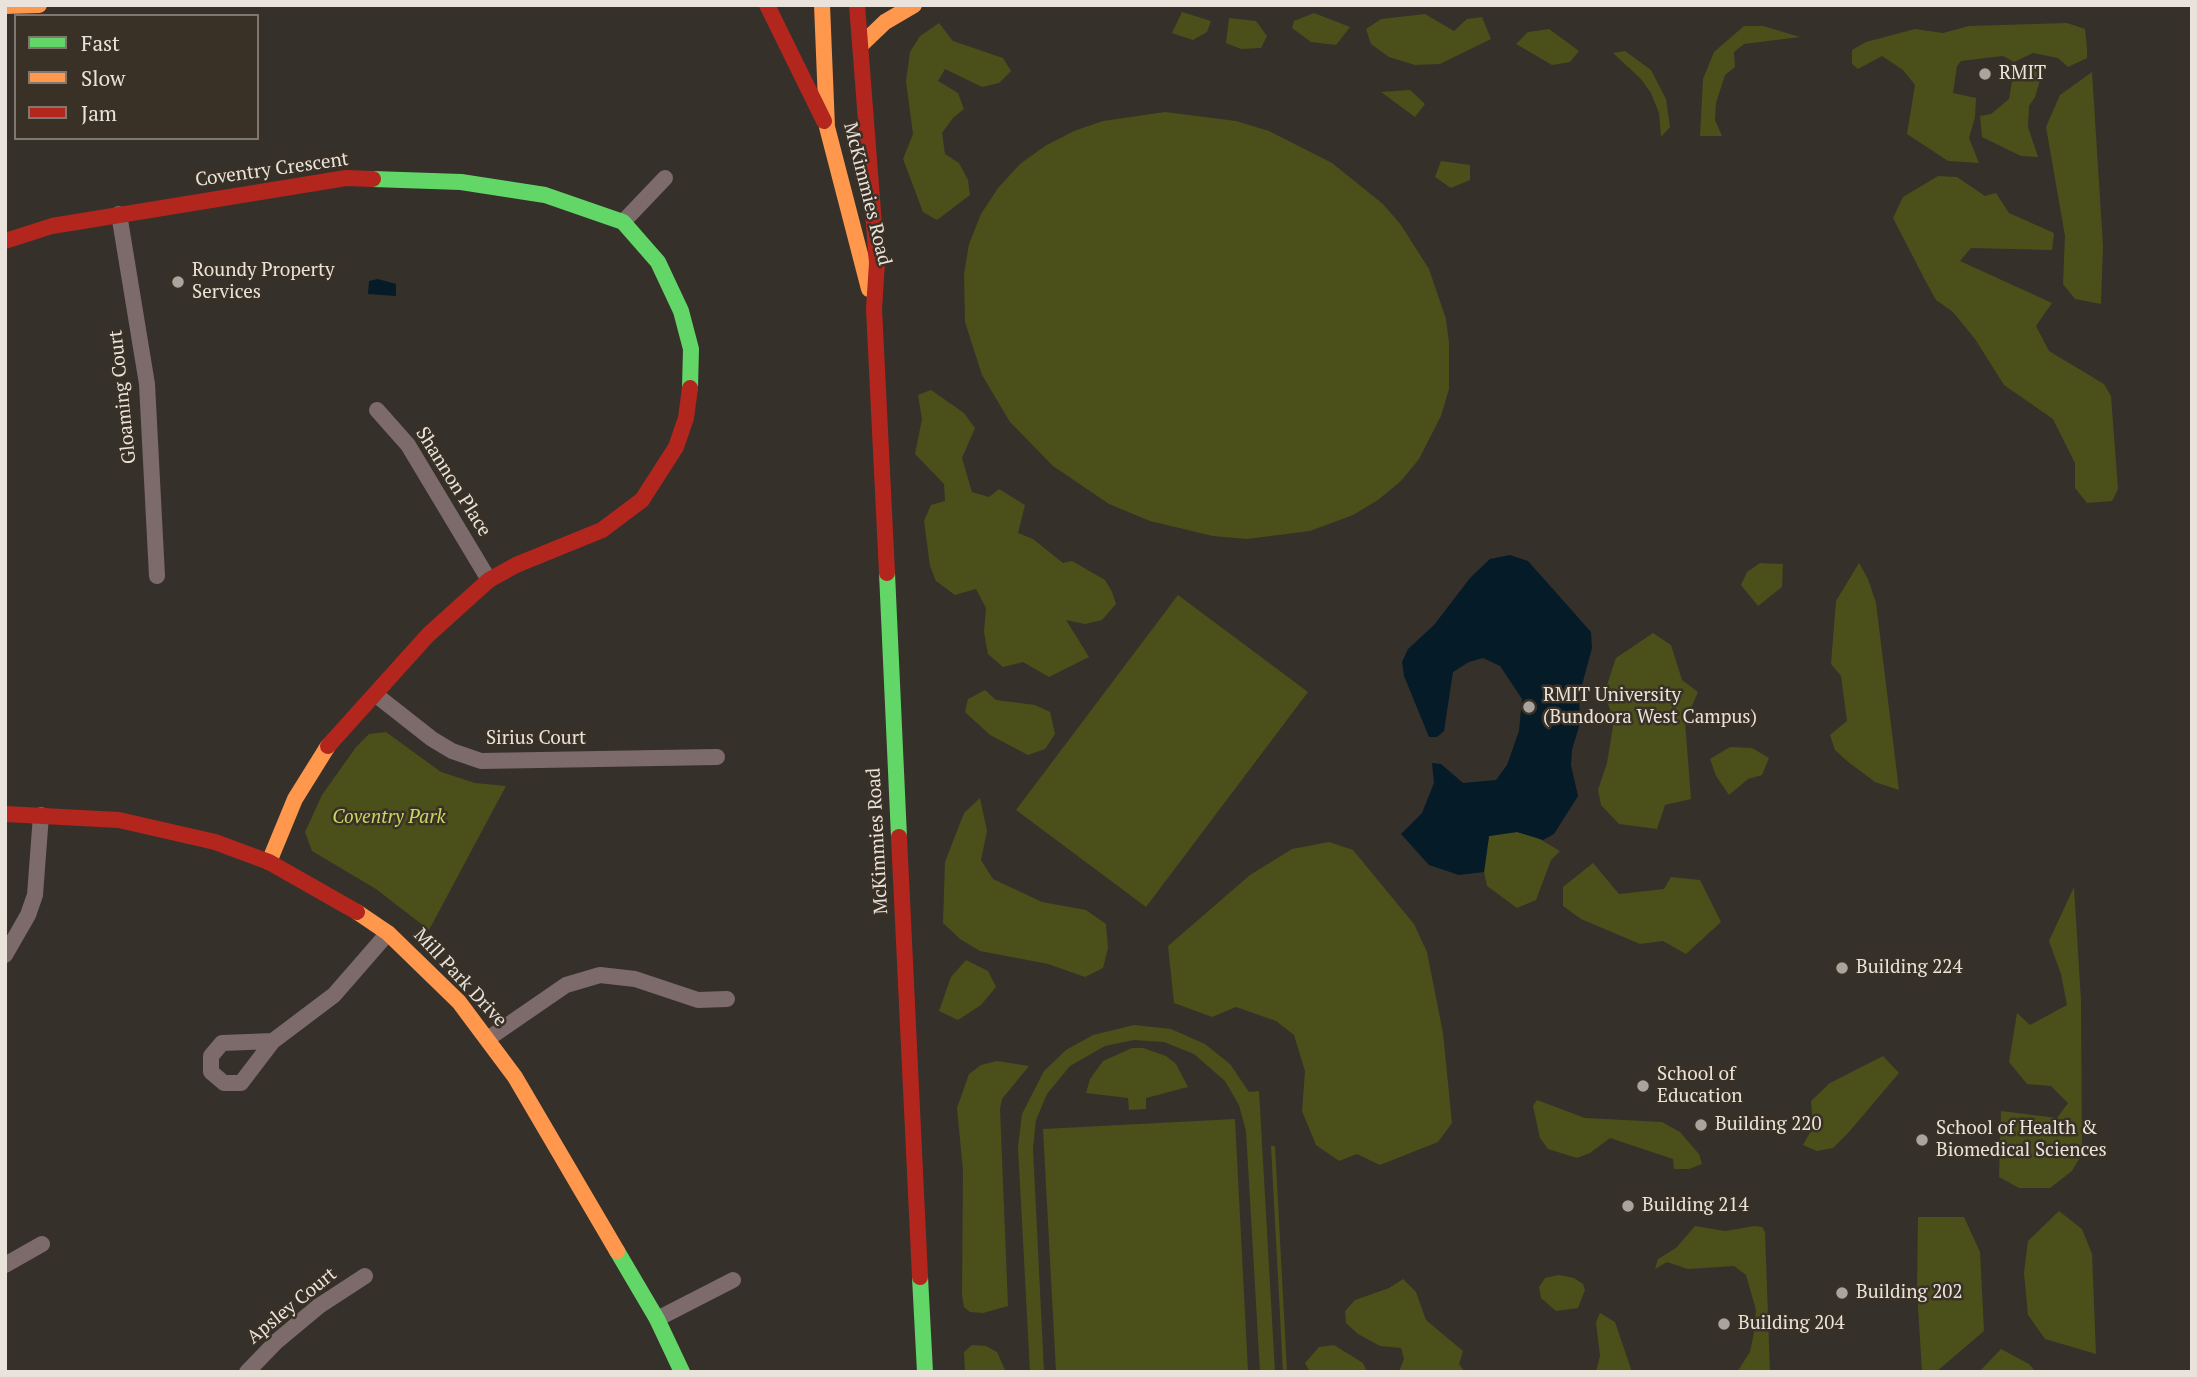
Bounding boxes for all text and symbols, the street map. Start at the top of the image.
legend [14,14,259,140]
text: Fast [81,29,120,57]
place label: RMIT [1999,63,2046,85]
text: Slow [81,64,125,92]
marker: RMIT [1977,66,1993,82]
text: Jam [81,99,117,127]
street label: McKimmies Road [838,120,896,268]
street label: Coventry Crescent [194,148,350,192]
place label: Roundy Property Services [192,260,335,304]
marker: Roundy Property Services [170,274,186,290]
street label: Gloaming Court [105,329,141,465]
street label: Shannon Place [410,423,496,541]
place label: RMIT University (Bundoora West Campus) [1543,685,1757,729]
marker: RMIT University (Bundoora West Campus) [1521,699,1537,715]
street label: Sirius Court [486,728,586,750]
street label: McKimmies Road [863,767,893,915]
park label: Coventry Park [332,807,446,829]
street label: Mill Park Drive [409,924,511,1032]
place label: Building 224 [1856,957,1963,979]
marker: Building 224 [1834,960,1850,976]
place label: School of Education [1657,1064,1743,1108]
marker: School of Education [1635,1078,1651,1094]
place label: Building 220 [1715,1114,1822,1136]
marker: Building 220 [1693,1117,1709,1133]
place label: School of Health & Biomedical Sciences [1936,1118,2107,1162]
marker: School of Health & Biomedical Sciences [1914,1132,1930,1148]
place label: Building 214 [1642,1195,1749,1217]
marker: Building 214 [1620,1198,1636,1214]
street label: Apsley Court [243,1263,341,1349]
place label: Building 202 [1856,1282,1963,1304]
marker: Building 202 [1834,1285,1850,1301]
place label: Building 204 [1738,1313,1845,1335]
marker: Building 204 [1716,1316,1732,1332]

